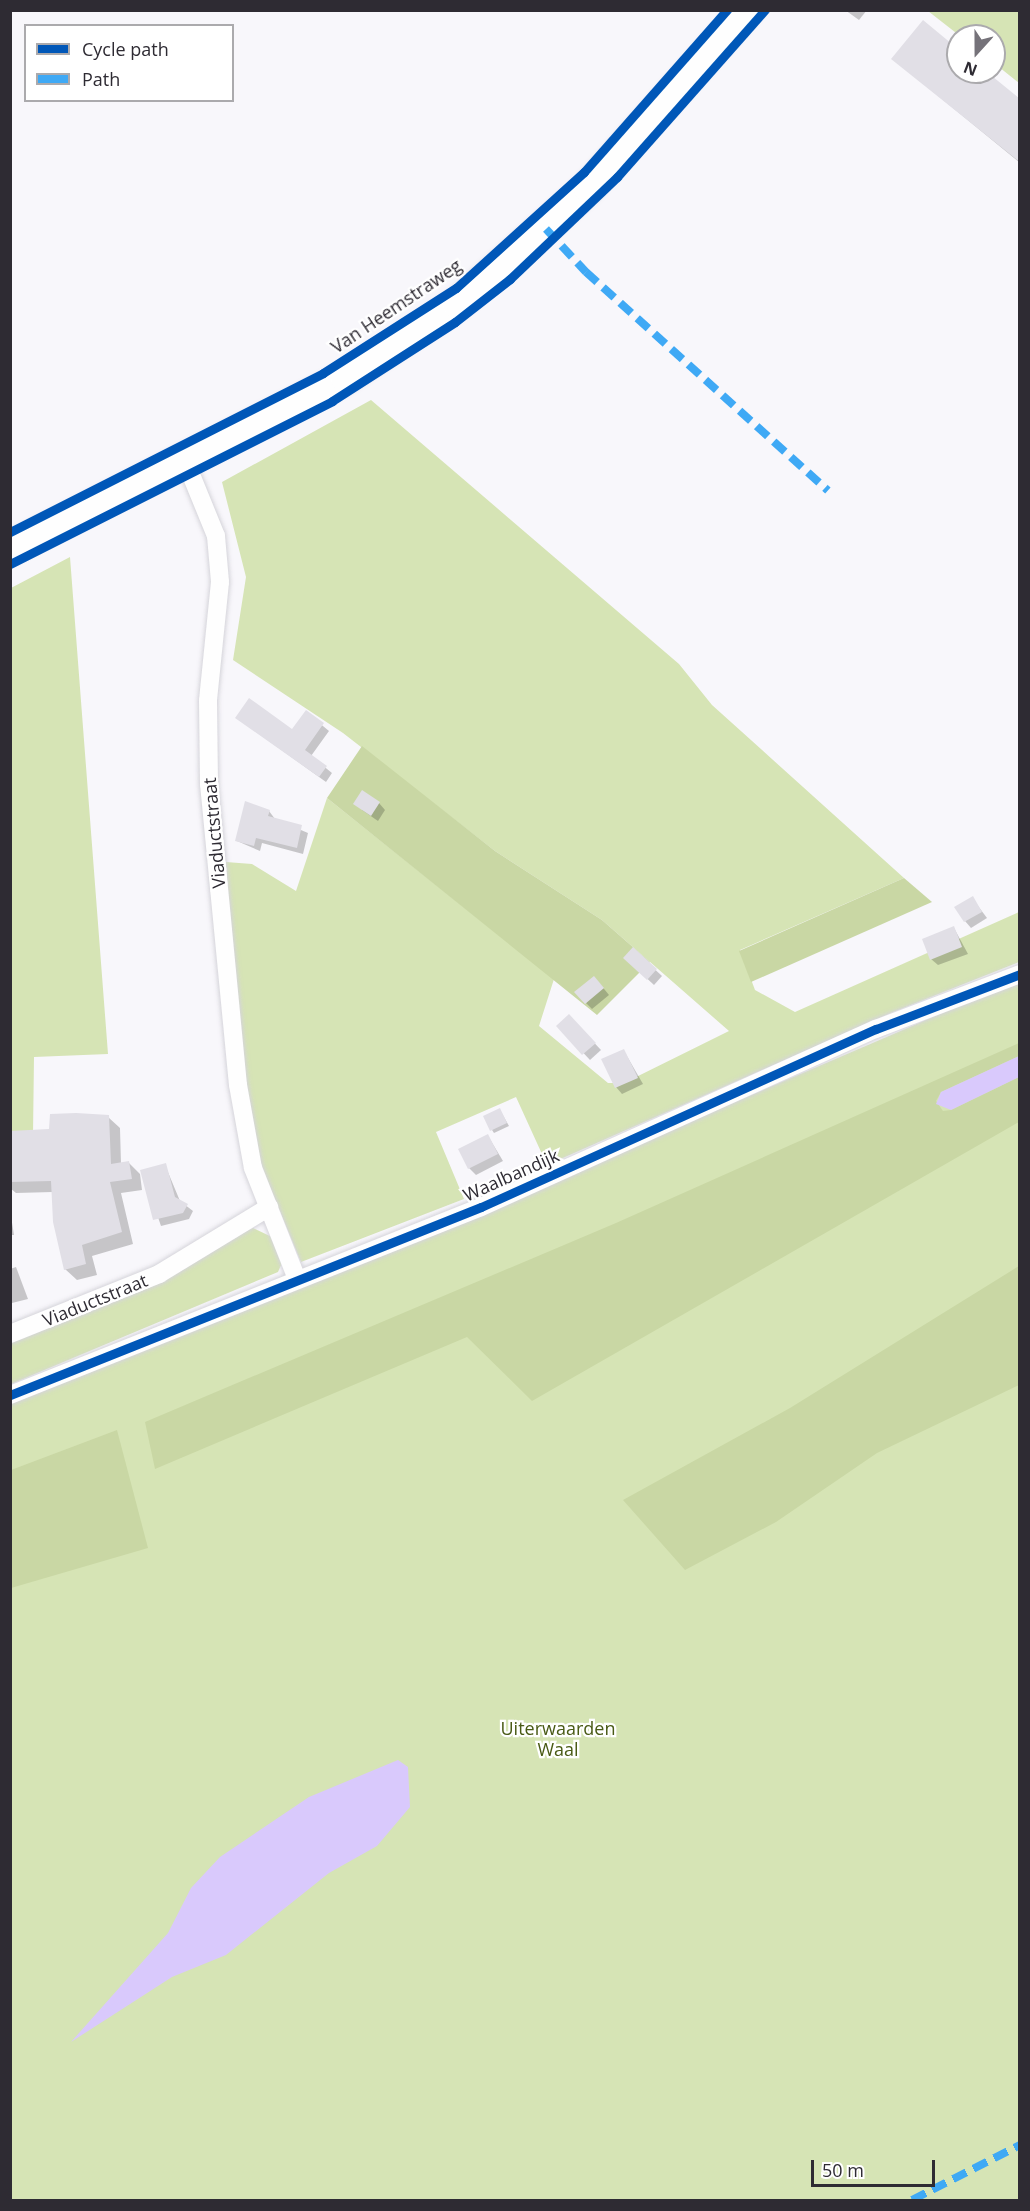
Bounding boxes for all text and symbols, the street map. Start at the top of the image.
legend [24,24,234,102]
north arrow [946,24,1006,84]
text: Cycle path [82,37,169,61]
text: N [960,56,980,82]
text: Path [82,67,120,91]
street label: Van Heemstraweg [327,254,465,358]
street label: Viaductstraat [198,777,230,889]
street label: Waalbandijk [460,1144,562,1206]
street label: Viaductstraat [39,1269,151,1331]
park label: Uiterwaarden Waal [500,1718,616,1760]
scale bar [814,2148,938,2186]
text: 50 m [822,2158,864,2182]

